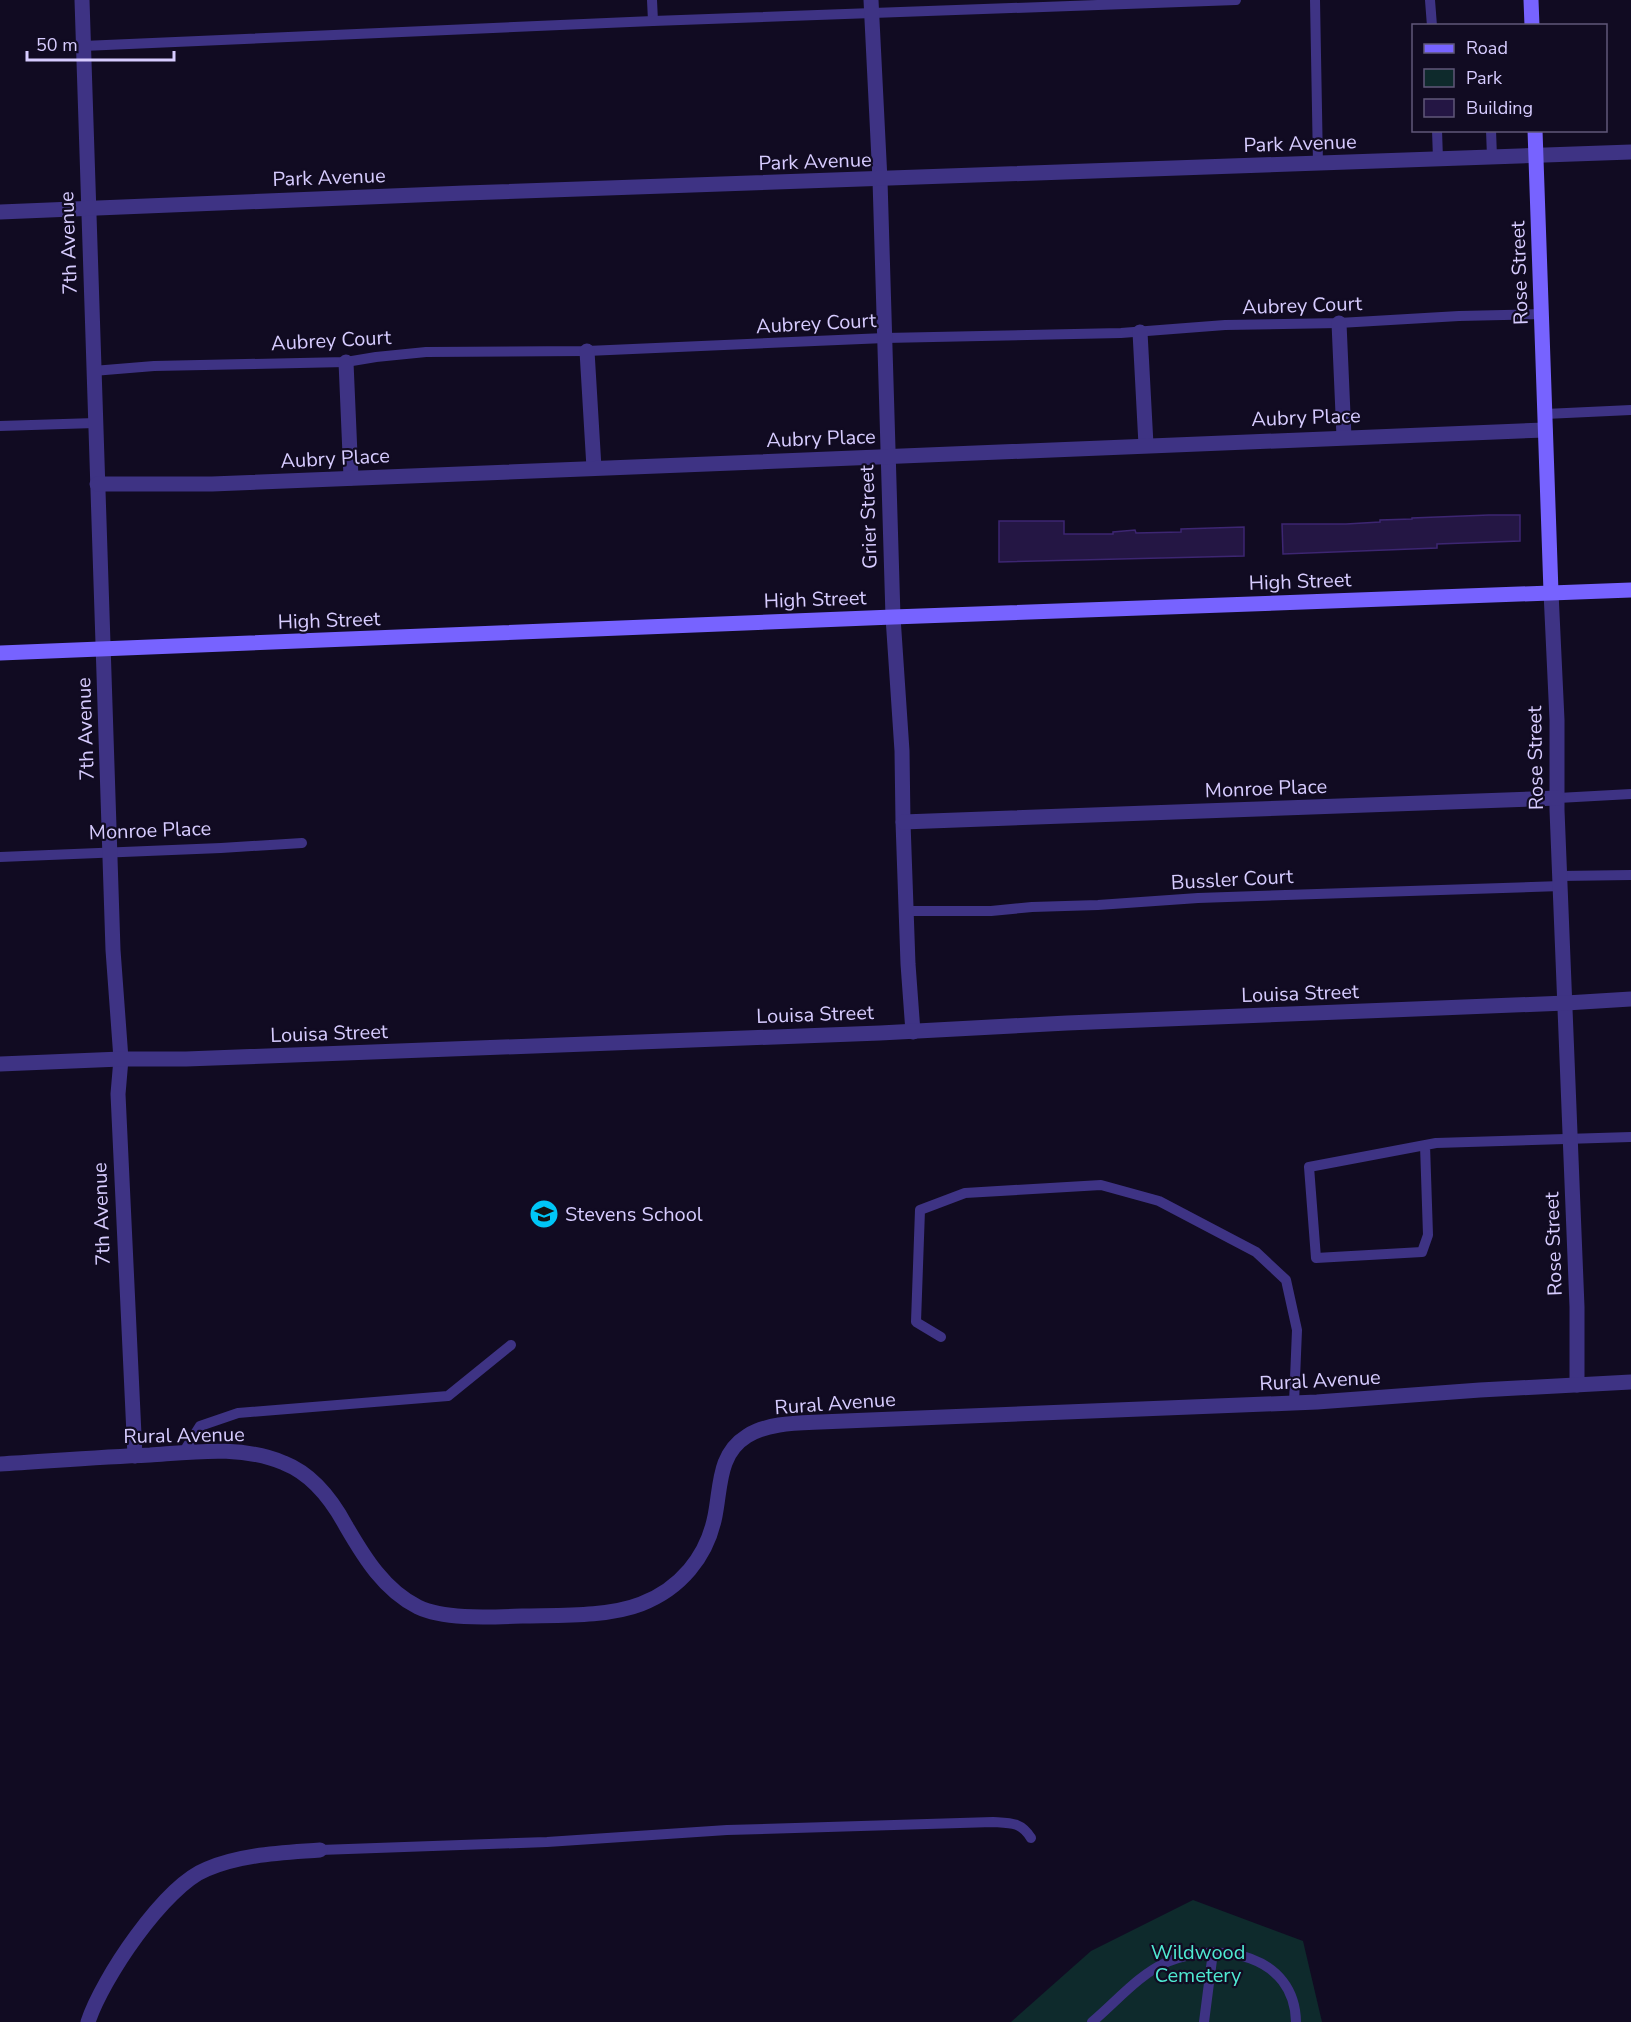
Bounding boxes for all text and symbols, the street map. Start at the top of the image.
scale bar [27,24,174,62]
legend [1412,24,1607,132]
text: 50 m [36,33,78,57]
text: Road [1466,36,1508,60]
text: Park [1466,66,1503,90]
text: Building [1466,96,1533,120]
street label: Park Avenue [1243,128,1357,159]
street label: Park Avenue [758,146,872,177]
street label: Park Avenue [272,162,386,193]
street label: 7th Avenue [53,191,84,295]
street label: Rose Street [1504,219,1535,326]
street label: Aubrey Court [1241,290,1364,321]
street label: Aubrey Court [755,307,878,340]
street label: Aubrey Court [270,324,393,357]
street label: Aubry Place [1251,402,1361,433]
street label: Aubry Place [766,423,876,454]
street label: Aubry Place [280,442,390,475]
street label: Grier Street [853,464,884,569]
street label: High Street [1248,566,1353,597]
street label: High Street [763,584,868,615]
street label: High Street [277,605,382,636]
street label: 7th Avenue [70,677,101,781]
street label: Rose Street [1521,705,1550,810]
street label: Monroe Place [1204,773,1328,804]
street label: Monroe Place [88,815,212,846]
street label: Bussler Court [1170,863,1295,896]
street label: Louisa Street [1241,978,1360,1009]
street label: Louisa Street [756,999,875,1030]
street label: Louisa Street [270,1018,389,1049]
street label: 7th Avenue [86,1162,117,1266]
street label: Rose Street [1538,1190,1569,1297]
school or university icon: Stevens School [528,1198,560,1230]
place label: Stevens School [565,1201,703,1228]
street label: Rural Avenue [1259,1364,1381,1397]
street label: Rural Avenue [774,1386,897,1421]
street label: Rural Avenue [123,1421,245,1450]
park label: Wildwood Cemetery [1151,1939,1245,1989]

